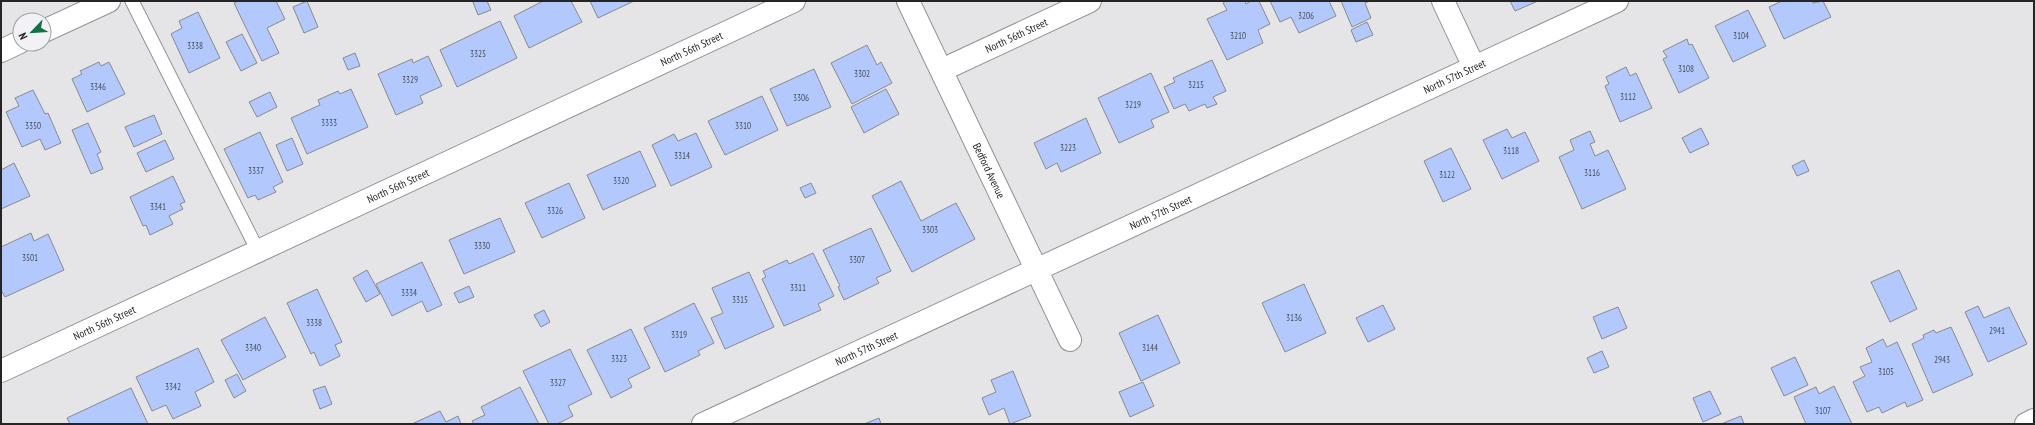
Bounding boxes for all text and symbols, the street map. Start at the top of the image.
house number: 3206 [1298,10,1314,21]
north arrow [12,12,52,52]
street label: North 56th Street [983,15,1050,56]
street label: North 56th Street [658,28,725,69]
house number: 3210 [1230,30,1246,41]
house number: 3104 [1733,30,1749,41]
text: N [15,31,31,42]
house number: 3338 [187,40,203,51]
house number: 3325 [470,48,486,59]
street label: North 57th Street [1421,56,1488,97]
house number: 3108 [1678,63,1694,74]
house number: 3302 [854,68,870,79]
house number: 3329 [402,74,418,85]
house number: 3215 [1188,79,1204,90]
house number: 3346 [90,81,106,92]
house number: 3112 [1620,91,1636,102]
house number: 3306 [793,92,809,103]
house number: 3219 [1125,99,1141,110]
house number: 3333 [321,117,337,128]
house number: 3350 [25,120,41,131]
house number: 3310 [735,120,751,131]
street label: Bedford Avenue [970,141,1008,201]
house number: 3223 [1060,142,1076,153]
house number: 3118 [1503,145,1519,156]
house number: 3314 [674,150,690,161]
house number: 3337 [248,165,264,176]
street label: North 56th Street [365,165,431,206]
house number: 3116 [1584,167,1600,178]
house number: 3122 [1439,169,1455,180]
house number: 3320 [613,175,629,186]
street label: North 57th Street [1127,192,1194,233]
house number: 3341 [150,201,166,212]
house number: 3326 [547,205,563,216]
house number: 3303 [922,224,938,235]
house number: 3330 [474,240,490,251]
house number: 3501 [22,252,38,263]
house number: 3307 [849,254,865,265]
house number: 3311 [790,282,806,293]
house number: 3334 [401,287,417,298]
house number: 3315 [732,294,748,305]
street label: North 56th Street [71,302,138,343]
house number: 3136 [1286,312,1302,323]
house number: 3338 [306,317,322,328]
house number: 2941 [1989,325,2005,336]
street label: North 57th Street [833,328,900,369]
house number: 3319 [671,329,687,340]
house number: 3340 [245,342,261,353]
house number: 3144 [1142,342,1158,353]
house number: 3323 [611,353,627,364]
house number: 2943 [1934,354,1950,365]
house number: 3105 [1878,366,1894,377]
house number: 3327 [550,377,566,388]
house number: 3342 [165,381,181,392]
house number: 3107 [1815,405,1831,416]

